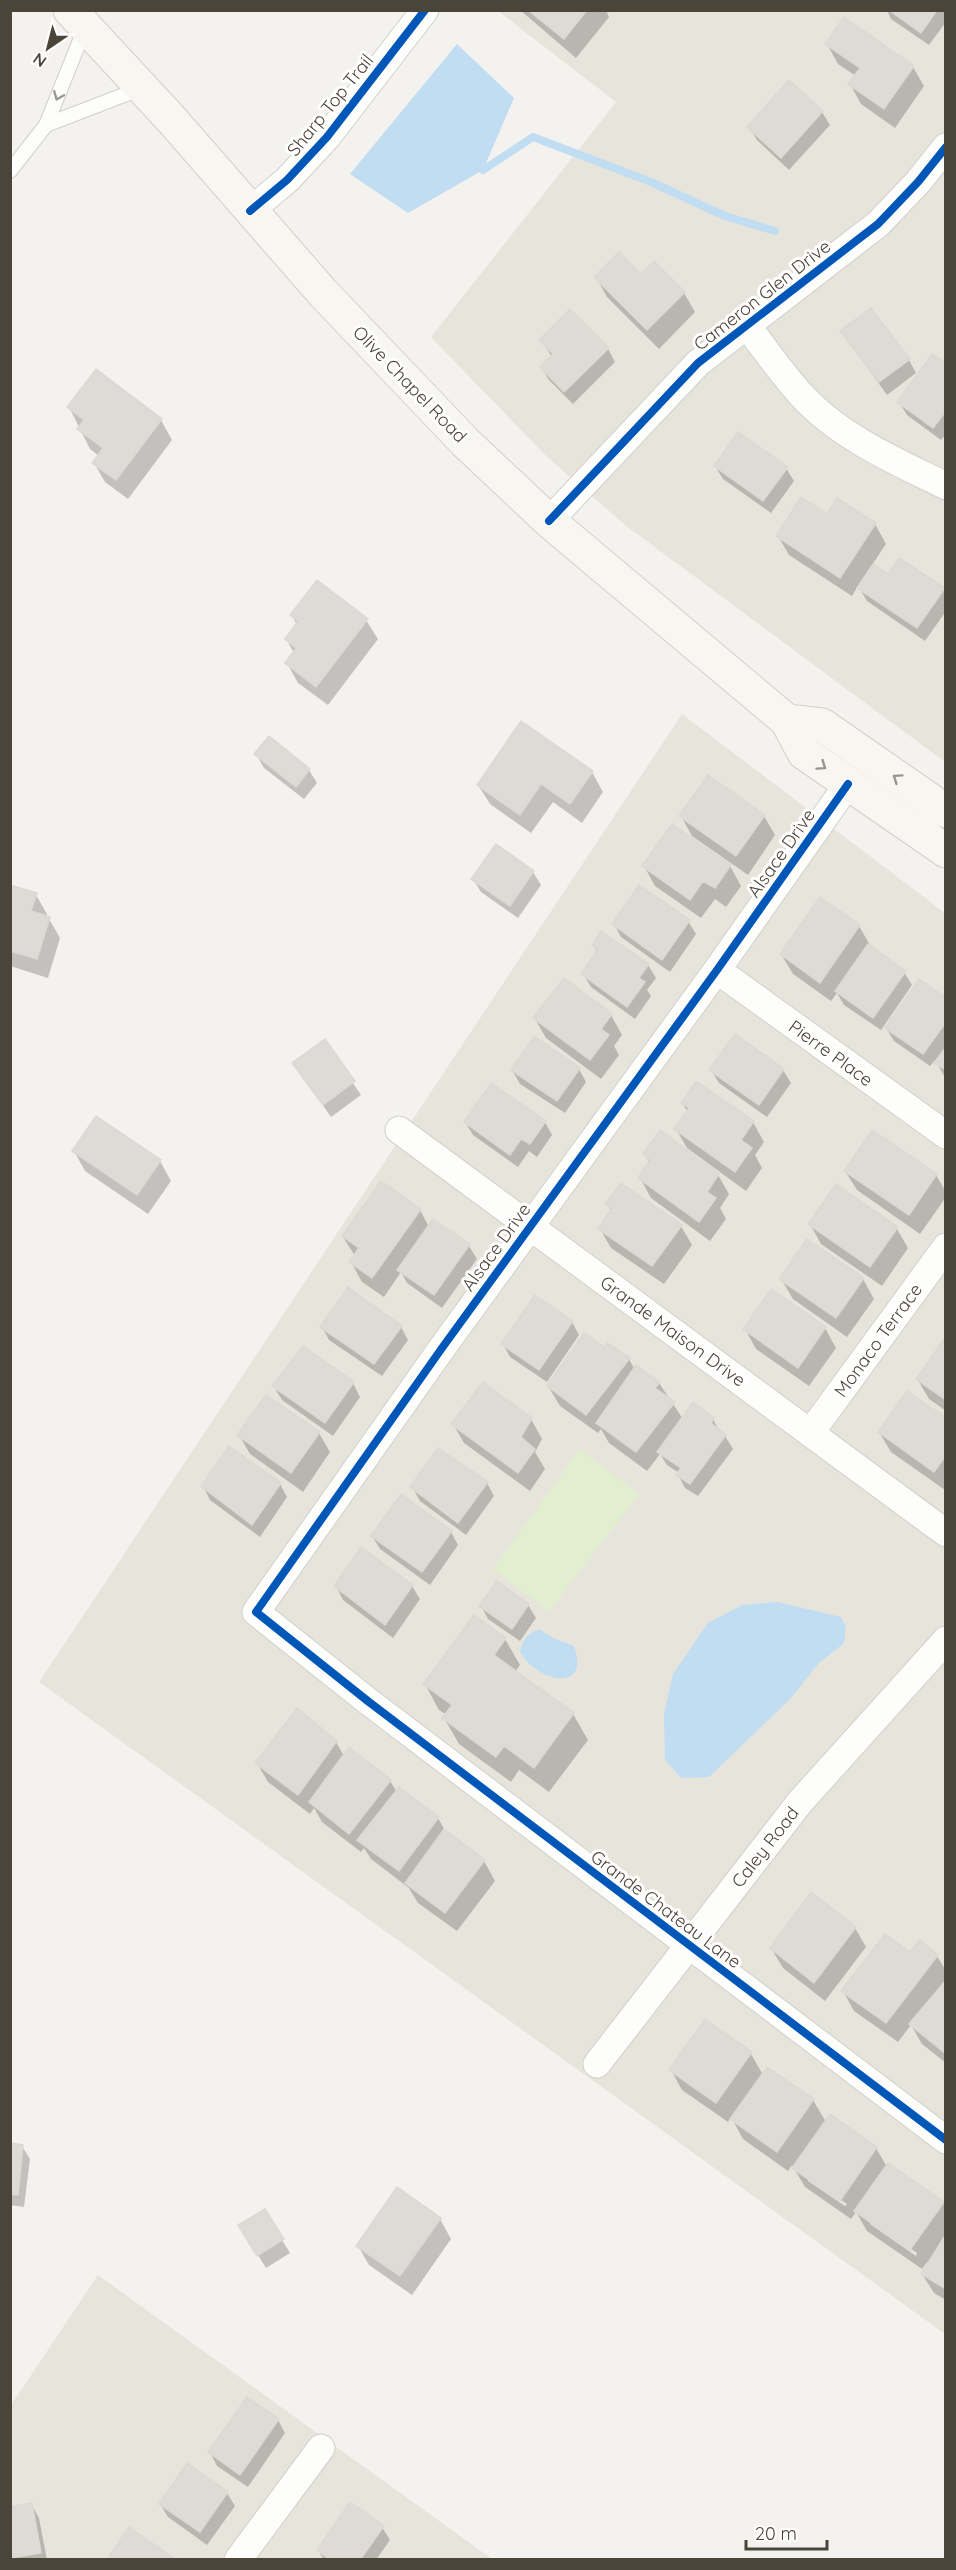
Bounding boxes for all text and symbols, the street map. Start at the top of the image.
north arrow [18,18,78,78]
text: N [29,49,50,72]
street label: Sharp Top Trail [282,49,378,161]
one-way arrow [53,89,65,100]
street label: Cameron Glen Drive [689,234,835,356]
street label: Olive Chapel Road [348,321,472,447]
one-way arrow [816,758,827,769]
one-way arrow [893,774,904,785]
street label: Alsace Drive [742,804,820,902]
street label: Pierre Place [784,1015,878,1091]
street label: Alsace Drive [456,1199,536,1295]
street label: Grande Maison Drive [596,1271,750,1391]
street label: Monaco Terrace [829,1279,927,1401]
street label: Caley Road [726,1802,804,1892]
street label: Grande Chateau Lane [586,1845,746,1973]
scale bar [746,2513,827,2551]
text: 20 m [755,2522,797,2545]

